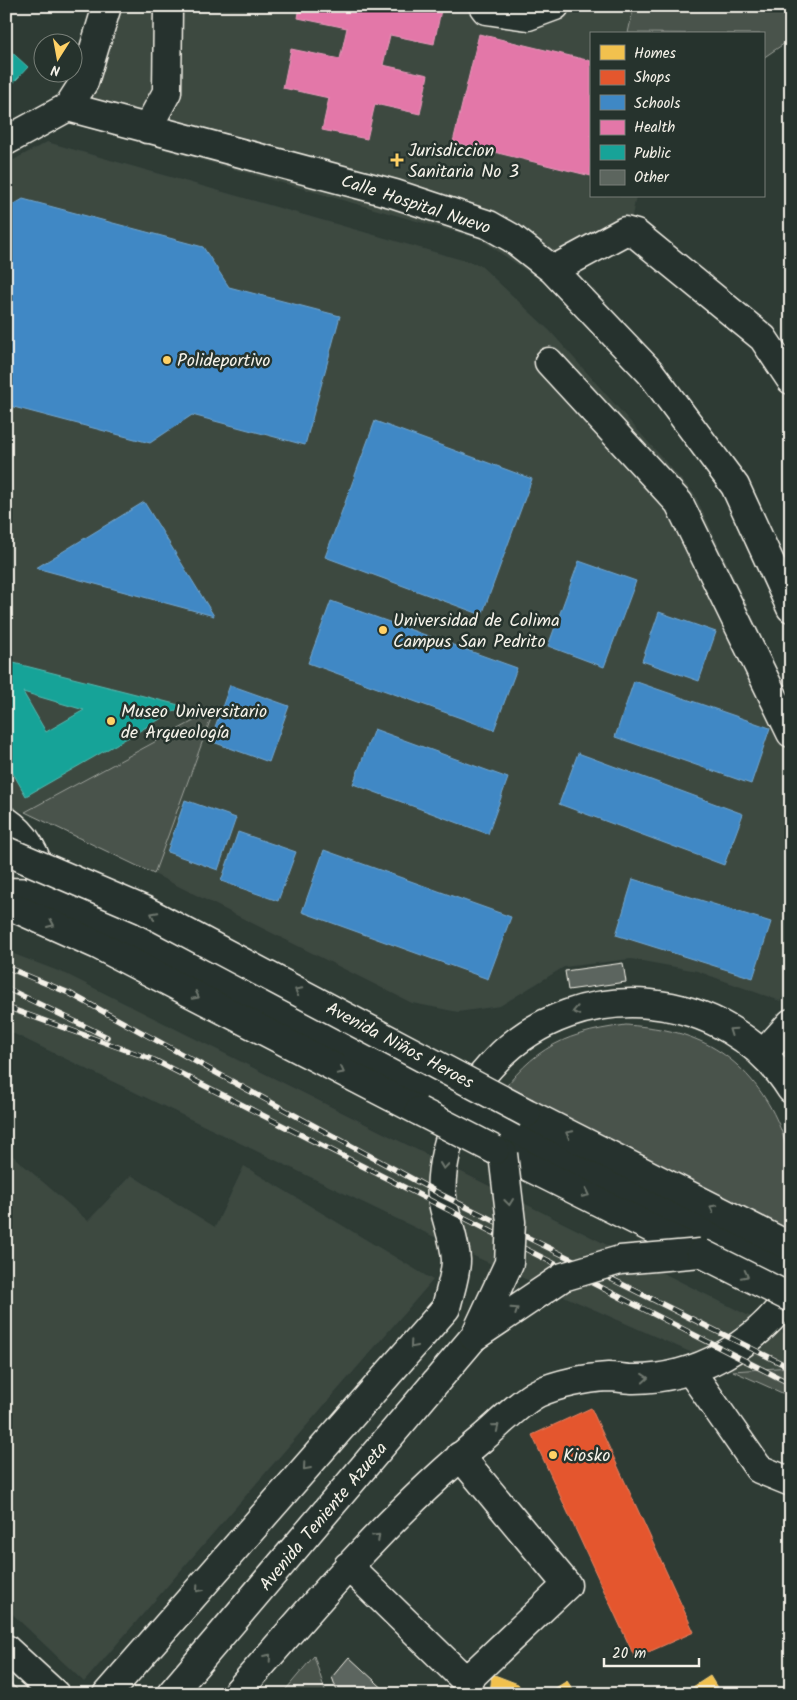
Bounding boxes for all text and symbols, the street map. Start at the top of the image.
north arrow [32,32,82,82]
legend [590,32,764,198]
text: Homes [634,42,677,66]
text: N [49,58,62,81]
text: Shops [634,66,671,90]
text: Schools [634,92,681,116]
text: Health [634,116,675,140]
place label: Jurisdiccion Sanitaria No 3 [408,137,519,187]
text: Public [634,142,671,166]
marker: Jurisdiccion Sanitaria No 3 [390,153,404,167]
text: Other [634,166,670,190]
street label: Calle Hospital Nuevo [337,168,494,243]
place label: Polideportivo [177,347,270,376]
marker: Polideportivo [161,354,173,366]
place label: Universidad de Colima Campus San Pedrito [393,607,560,657]
marker: Universidad de Colima Campus San Pedrito [377,624,389,636]
place label: Museo Universitario de Arqueología [121,698,267,748]
marker: Museo Universitario de Arqueología [105,715,117,727]
one-way arrow [151,911,160,921]
one-way arrow [46,917,55,928]
one-way arrow [294,987,303,997]
one-way arrow [191,990,200,1000]
street label: Avenida Niños Heroes [320,995,479,1098]
one-way arrow [571,1006,580,1016]
one-way arrow [728,1028,738,1037]
one-way arrow [335,1065,344,1075]
one-way arrow [565,1130,574,1140]
one-way arrow [439,1162,450,1170]
one-way arrow [581,1188,590,1199]
one-way arrow [503,1199,514,1207]
one-way arrow [710,1204,719,1214]
one-way arrow [740,1269,749,1279]
one-way arrow [509,1307,519,1316]
one-way arrow [411,1339,419,1348]
one-way arrow [641,1373,649,1384]
one-way arrow [491,1423,500,1432]
street label: Avenida Teniente Azueta [253,1436,396,1598]
place label: Kiosko [563,1442,610,1471]
marker: Kiosko [547,1449,559,1461]
one-way arrow [303,1461,312,1470]
one-way arrow [371,1534,380,1543]
one-way arrow [196,1583,205,1592]
scale bar [604,1635,700,1667]
text: 20 m [612,1642,646,1666]
one-way arrow [262,1654,271,1663]

